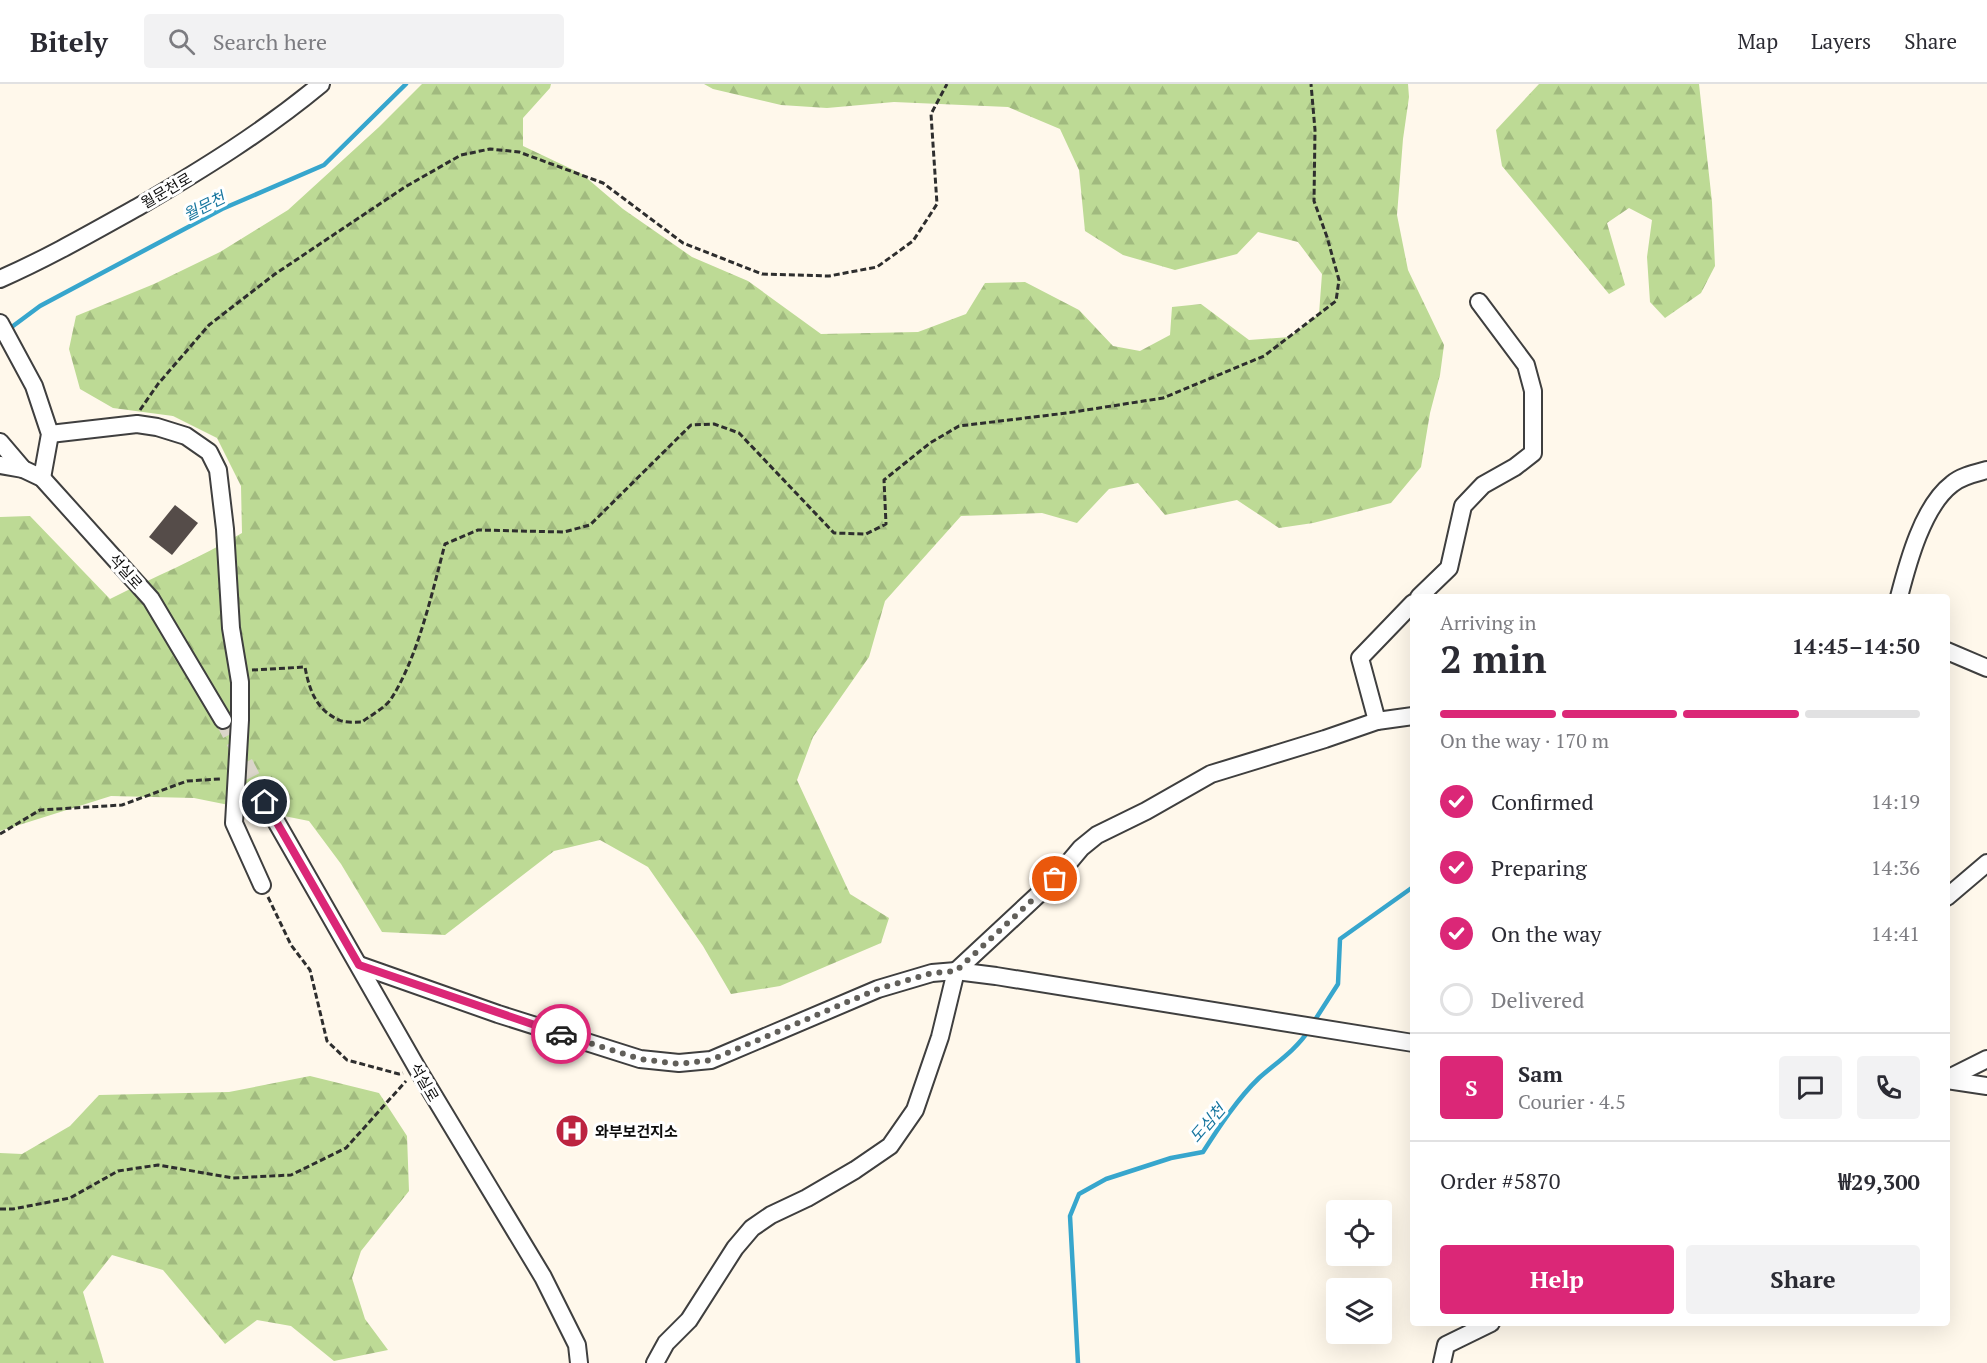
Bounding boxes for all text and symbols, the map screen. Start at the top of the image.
search box [144,14,564,68]
text: Bitely [30,23,108,60]
icon: search [165,25,198,58]
text: Search here [213,27,327,56]
text: Map [1737,27,1778,55]
text: Layers [1811,27,1871,55]
text: Share [1904,27,1957,55]
street label: 월문천로 [137,168,195,212]
water label: 월문천 [179,185,231,226]
street label: 석실로 [105,549,147,593]
text: Arriving in [1440,609,1536,636]
text: 14:45–14:50 [1792,631,1920,660]
text: 2 min [1440,632,1547,684]
text: On the way · 170 m [1440,727,1609,754]
pin [239,776,290,827]
icon: home [248,785,281,818]
icon: check [1440,785,1473,818]
text: Confirmed [1491,787,1594,816]
text: 14:19 [1871,788,1920,815]
icon: check [1440,851,1473,884]
pin [1029,853,1080,904]
text: Preparing [1491,853,1587,882]
text: 14:36 [1871,854,1920,881]
icon: bag [1038,862,1071,895]
icon: check [1440,917,1473,950]
text: On the way [1491,919,1601,948]
text: 14:41 [1871,920,1920,947]
text: Delivered [1491,985,1584,1014]
courier [531,1004,591,1064]
icon: car [545,1018,578,1051]
button: chat [1779,1056,1842,1119]
button: phone [1857,1056,1920,1119]
street label: 석실로 [406,1059,444,1105]
text: Sam [1518,1059,1563,1088]
text: S [1465,1073,1478,1102]
text: Courier · 4.5 [1518,1088,1626,1115]
water label: 도심천 [1184,1097,1231,1147]
hospital icon: 와부보건지소 [554,1113,590,1149]
place label: 와부보건지소 [595,1121,678,1141]
text: Order #5870 [1440,1166,1560,1195]
text: ₩29,300 [1838,1167,1920,1196]
map controls [1326,1200,1392,1344]
button: locate [1326,1200,1392,1266]
button: Help [1440,1245,1674,1314]
button: Share [1686,1245,1920,1314]
button: layers [1326,1278,1392,1344]

